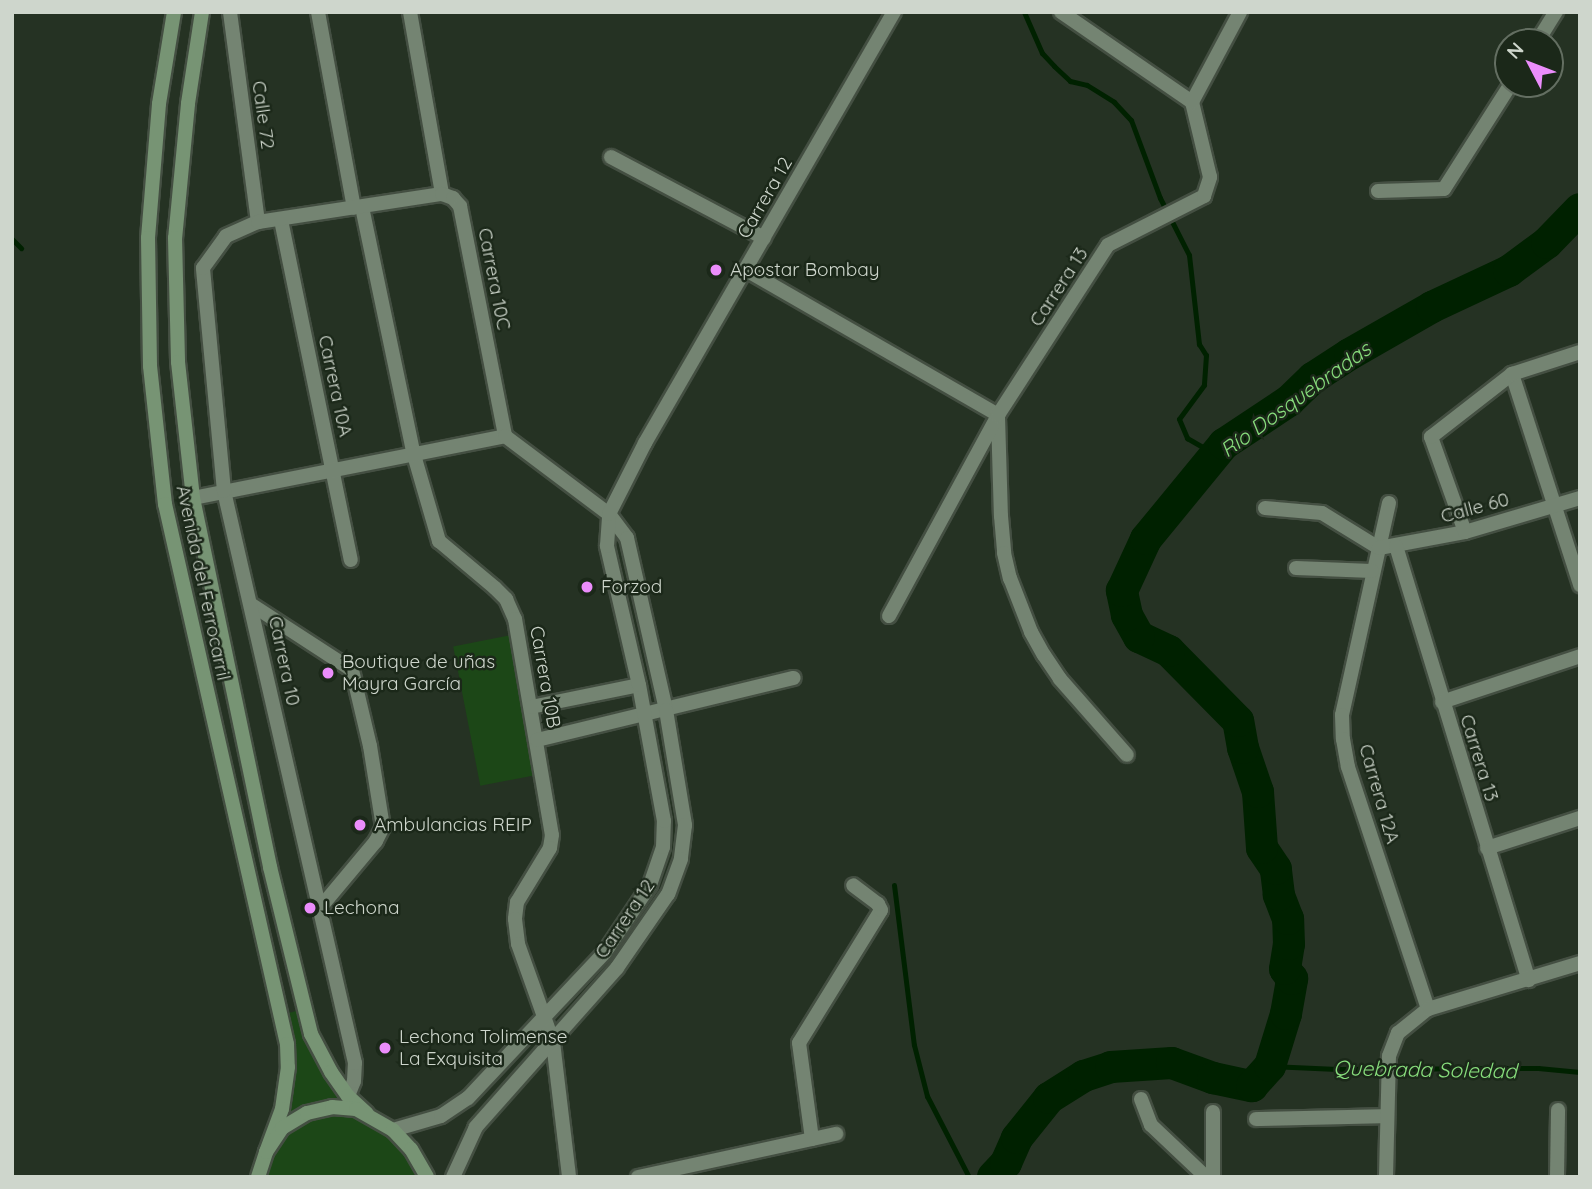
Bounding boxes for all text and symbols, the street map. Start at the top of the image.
north arrow [1494,28,1564,98]
text: N [1501,37,1528,64]
street label: Calle 72 [247,79,279,151]
street label: Carrera 12 [733,153,797,243]
street label: Carrera 10C [473,226,515,332]
street label: Carrera 13 [1025,243,1093,331]
place label: Apostar Bombay [730,259,880,281]
marker: Apostar Bombay [708,262,724,278]
street label: Carrera 10A [313,333,357,439]
water label: Río Dosquebradas [1215,336,1375,462]
street label: Avenida del Ferrocarril [171,483,235,683]
street label: Calle 60 [1438,488,1512,528]
place label: Forzod [601,576,662,598]
marker: Forzod [579,579,595,595]
street label: Carrera 10 [263,614,305,708]
street label: Carrera 10B [525,624,565,730]
place label: Boutique de uñas Mayra García [342,651,495,695]
marker: Boutique de uñas Mayra García [320,665,336,681]
street label: Carrera 13 [1455,712,1503,804]
street label: Carrera 12A [1354,742,1404,846]
place label: Ambulancias REIP [374,814,532,836]
marker: Ambulancias REIP [352,817,368,833]
street label: Carrera 12 [590,875,660,963]
place label: Lechona [324,897,399,919]
marker: Lechona [302,900,318,916]
place label: Lechona Tolimense La Exquisita [399,1026,567,1070]
marker: Lechona Tolimense La Exquisita [377,1040,393,1056]
water label: Quebrada Soledad [1333,1055,1517,1083]

